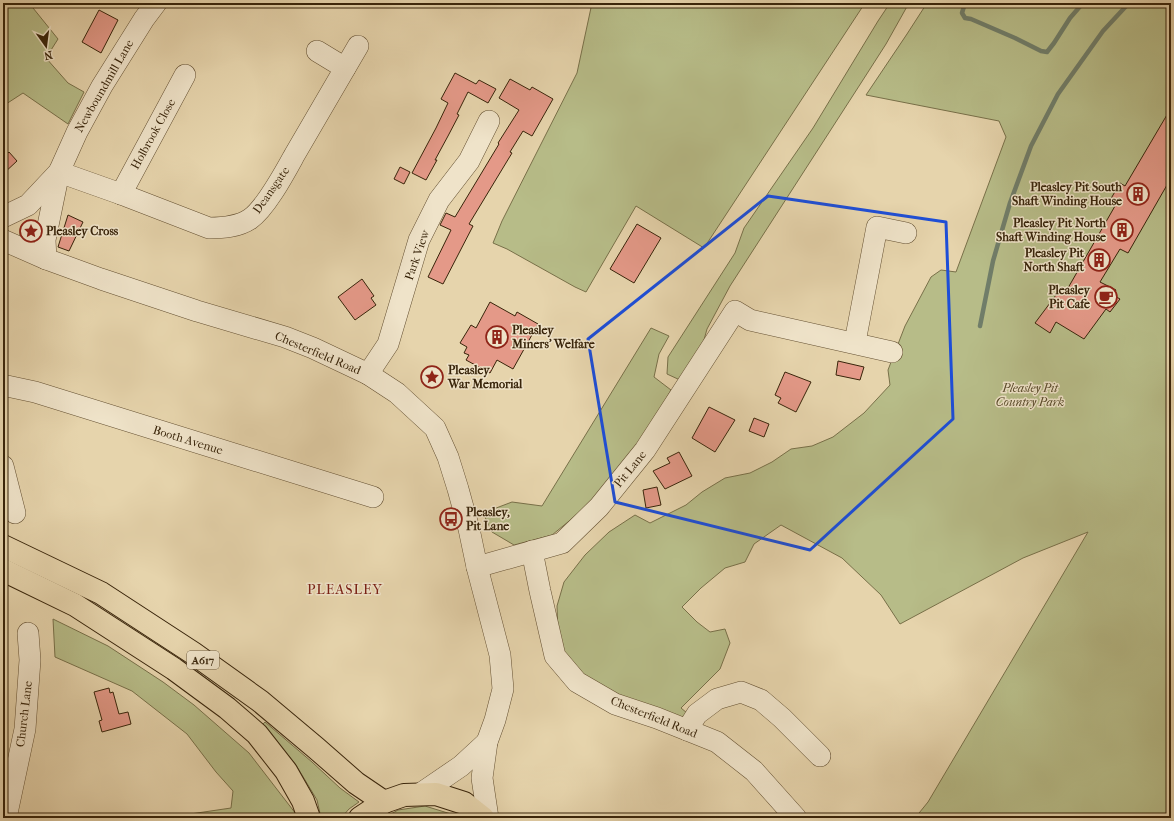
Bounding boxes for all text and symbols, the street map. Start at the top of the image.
north arrow [26,26,66,66]
street label: Newboundmill Lane [72,37,136,135]
text: N [42,48,54,63]
street label: Holbrook Close [128,96,178,172]
street label: Deansgate [250,164,292,216]
place label: Pleasley Pit South Shaft Winding House [1012,180,1122,209]
building icon: Pleasley Pit South Shaft Winding House [1125,181,1151,207]
place label: Pleasley Pit North Shaft Winding House [996,216,1106,245]
building icon: Pleasley Pit North Shaft Winding House [1109,217,1135,243]
place icon: Pleasley Cross [18,218,44,244]
place label: Pleasley Cross [46,224,119,239]
street label: Park View [402,227,432,282]
place label: Pleasley Pit North Shaft [1024,246,1085,274]
building icon: Pleasley Pit North Shaft [1086,247,1112,273]
place label: Pleasley Pit Cafe [1048,283,1091,311]
cafe icon: Pleasley Pit Cafe [1093,284,1119,310]
place label: Pleasley Miners' Welfare [511,323,595,351]
building icon: Pleasley Miners' Welfare [484,324,510,350]
street label: Chesterfield Road [273,329,364,378]
place label: Pleasley War Memorial [447,363,523,391]
place icon: Pleasley War Memorial [419,364,445,390]
park label: Pleasley Pit Country Park [996,381,1064,409]
street label: Booth Avenue [151,423,225,457]
street label: Pit Lane [611,448,649,490]
place label: Pleasley, Pit Lane [466,505,510,533]
bus stop icon: Pleasley, Pit Lane [438,506,464,532]
district label: PLEASLEY [307,581,383,598]
road number: A617 [187,651,219,669]
street label: Church Lane [13,680,35,748]
street label: Chesterfield Road [609,693,700,741]

